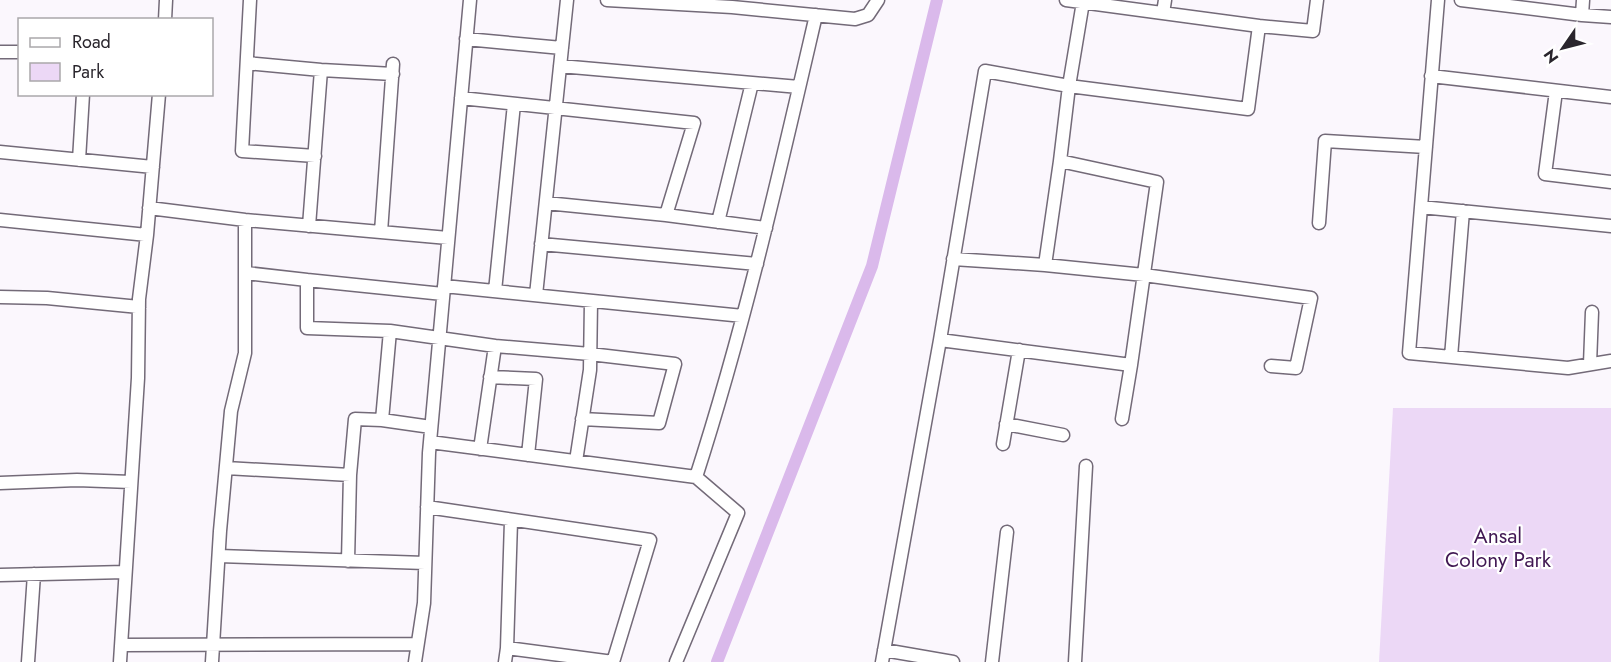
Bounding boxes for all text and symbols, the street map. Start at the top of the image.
legend [18,18,213,96]
north arrow [1533,18,1593,78]
text: Road [72,29,111,55]
text: N [1538,45,1564,68]
text: Park [72,59,104,85]
park label: Ansal Colony Park [1445,521,1552,575]

